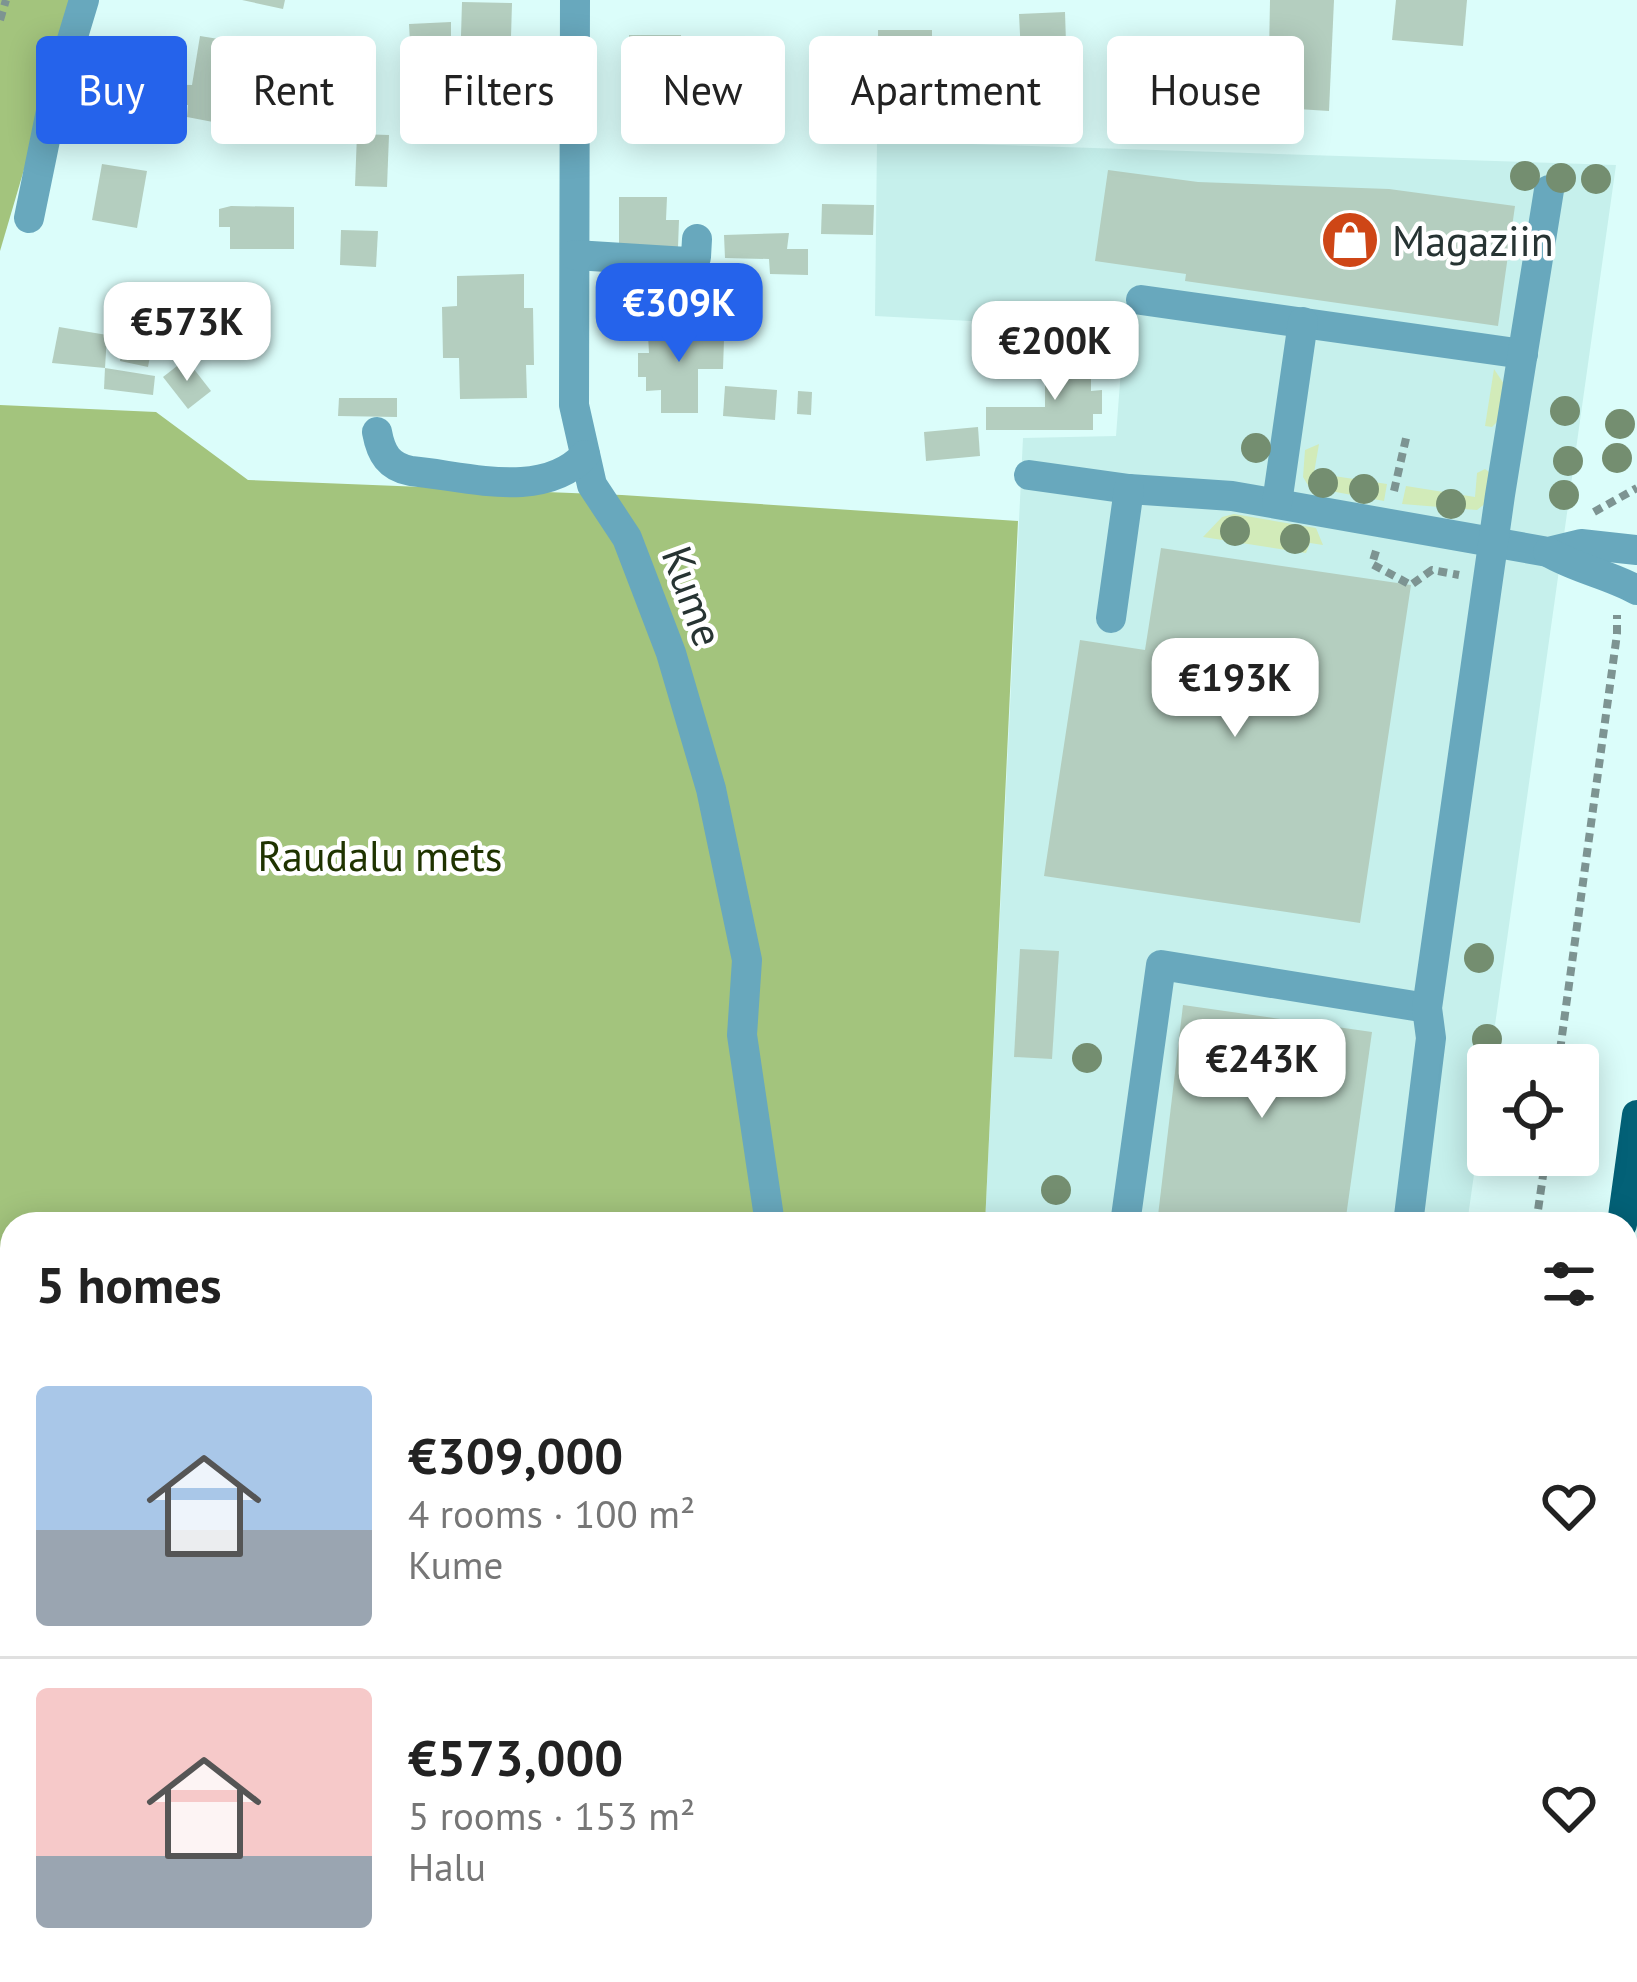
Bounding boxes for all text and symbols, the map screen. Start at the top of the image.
chip: Buy [36,36,187,144]
chip: Rent [211,36,376,144]
chip: Filters [400,36,597,144]
chip: New [621,36,785,144]
chip: Apartment [809,36,1083,144]
chip: House [1107,36,1304,144]
shop icon: Magaziin [1319,209,1381,271]
place label: Magaziin [1392,213,1554,268]
pin: €309K [595,263,763,365]
text: €309K [623,276,735,327]
pin: €573K [103,282,271,384]
text: €573K [131,295,243,346]
pin: €200K [971,301,1139,403]
text: €200K [999,314,1111,365]
street label: Kume [650,538,736,654]
pin: €193K [1151,638,1319,740]
text: €193K [1179,651,1291,702]
park label: Raudalu mets [258,828,502,883]
pin: €243K [1178,1019,1346,1121]
text: €243K [1206,1032,1318,1083]
map controls [1467,1044,1599,1176]
button: locate [1467,1044,1599,1176]
text: 5 homes [36,1251,222,1317]
icon: filters [1536,1251,1602,1317]
text: €309,000 [408,1422,623,1488]
icon: home [132,1434,276,1578]
icon: heart [1536,1473,1602,1539]
text: 4 rooms · 100 m² [408,1488,695,1539]
text: Kume [408,1539,503,1590]
text: €573,000 [408,1724,623,1790]
icon: home [132,1736,276,1880]
icon: heart [1536,1775,1602,1841]
text: 5 rooms · 153 m² [408,1790,695,1841]
text: Halu [408,1841,486,1892]

